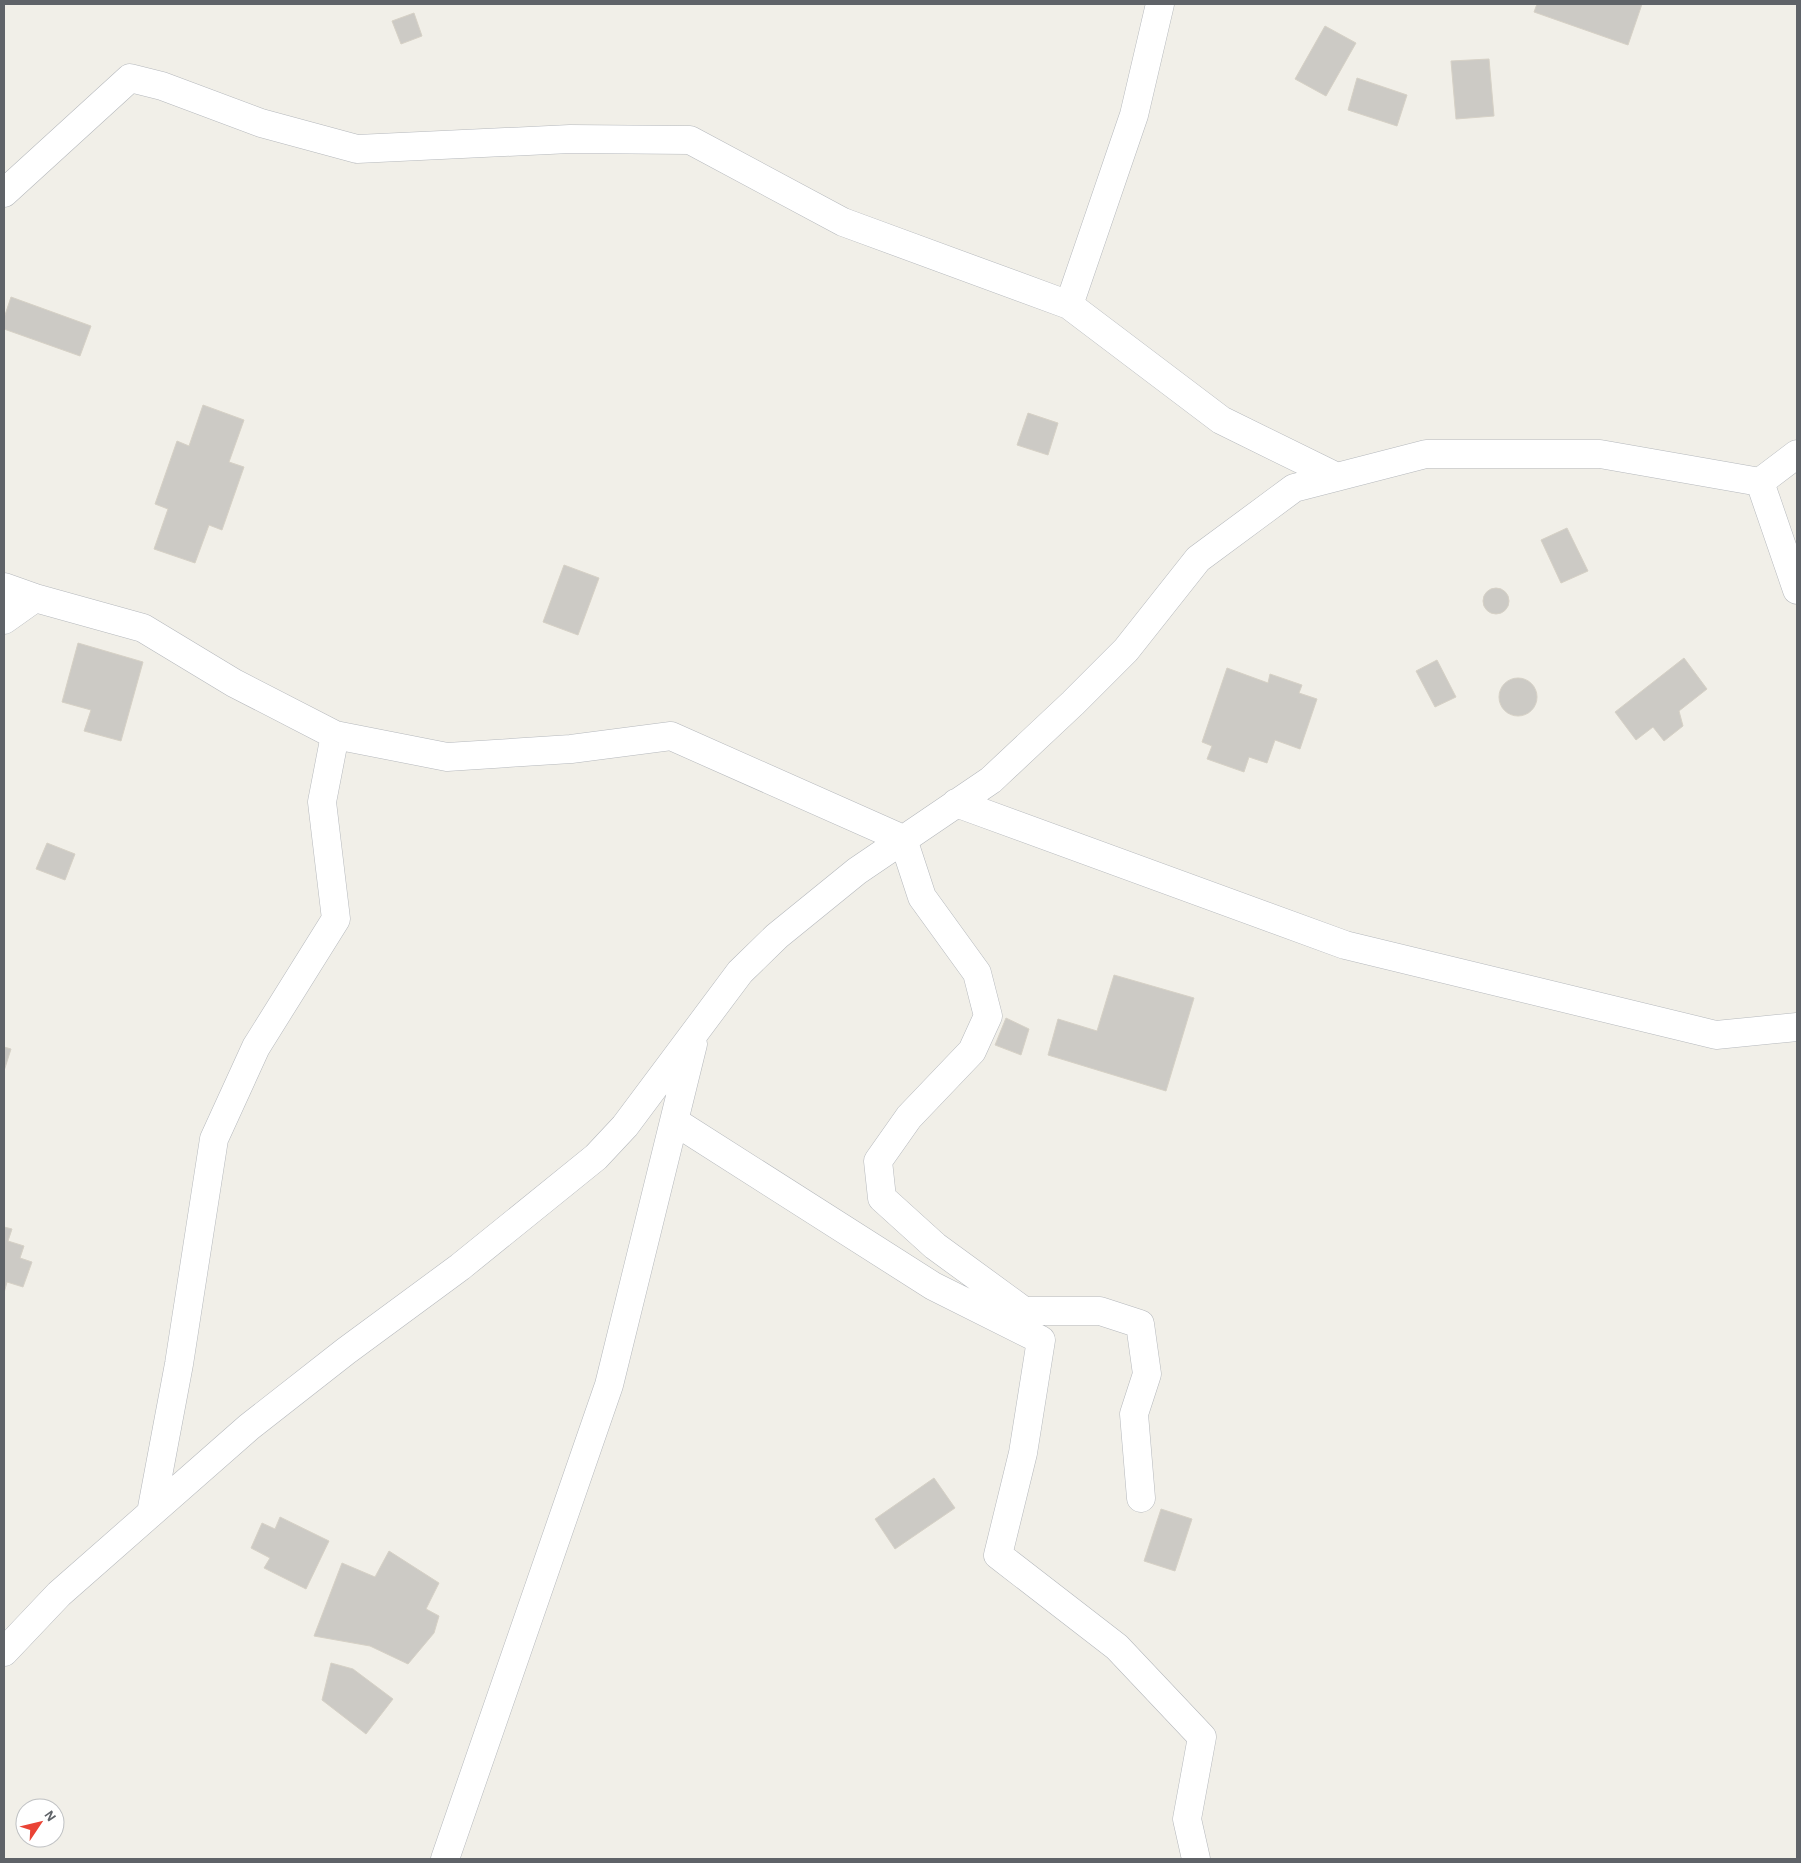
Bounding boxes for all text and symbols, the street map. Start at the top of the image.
north arrow [15,1798,65,1848]
text: N [41,1808,58,1824]

